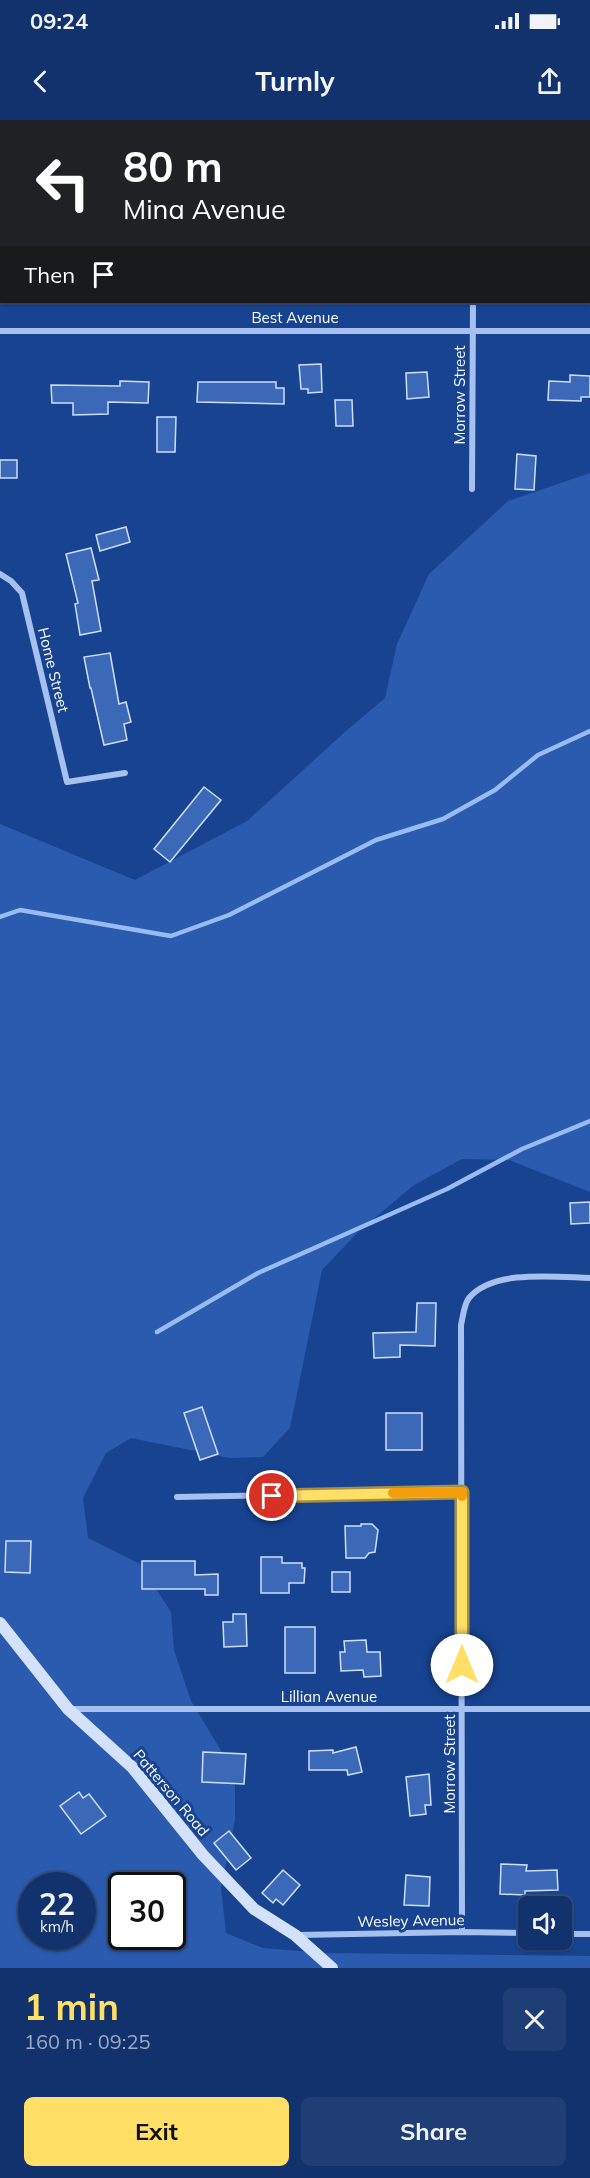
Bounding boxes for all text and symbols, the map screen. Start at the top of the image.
text: 09:24 [30,7,88,35]
text: Turnly [255,64,335,98]
icon: back [24,65,57,98]
icon: share [533,65,566,98]
text: 80 m [123,140,223,193]
icon: left [24,144,102,222]
text: Mina Avenue [123,192,286,226]
icon: arrive [87,258,120,291]
text: Then [24,261,75,289]
street label: Best Avenue [251,308,339,327]
street label: Morrow Street [450,345,469,445]
street label: Home Street [34,625,73,714]
pin [246,1470,297,1521]
icon: arrive [255,1479,288,1512]
position arrow [430,1633,494,1697]
street label: Lillian Avenue [281,1687,377,1706]
street label: Morrow Street [440,1714,459,1814]
street label: Patterson Road [130,1745,213,1840]
speed limit sign: 30 [108,1872,186,1950]
text: 22 [39,1885,75,1923]
map controls [518,1896,572,1950]
button: sound [518,1896,572,1950]
street label: Wesley Avenue [357,1910,465,1931]
text: km/h [40,1917,74,1936]
text: 1 min [24,1984,119,2029]
button: close [503,1988,566,2051]
text: 160 m · 09:25 [24,2029,150,2054]
button: Exit [24,2097,289,2166]
button: Share [301,2097,566,2166]

